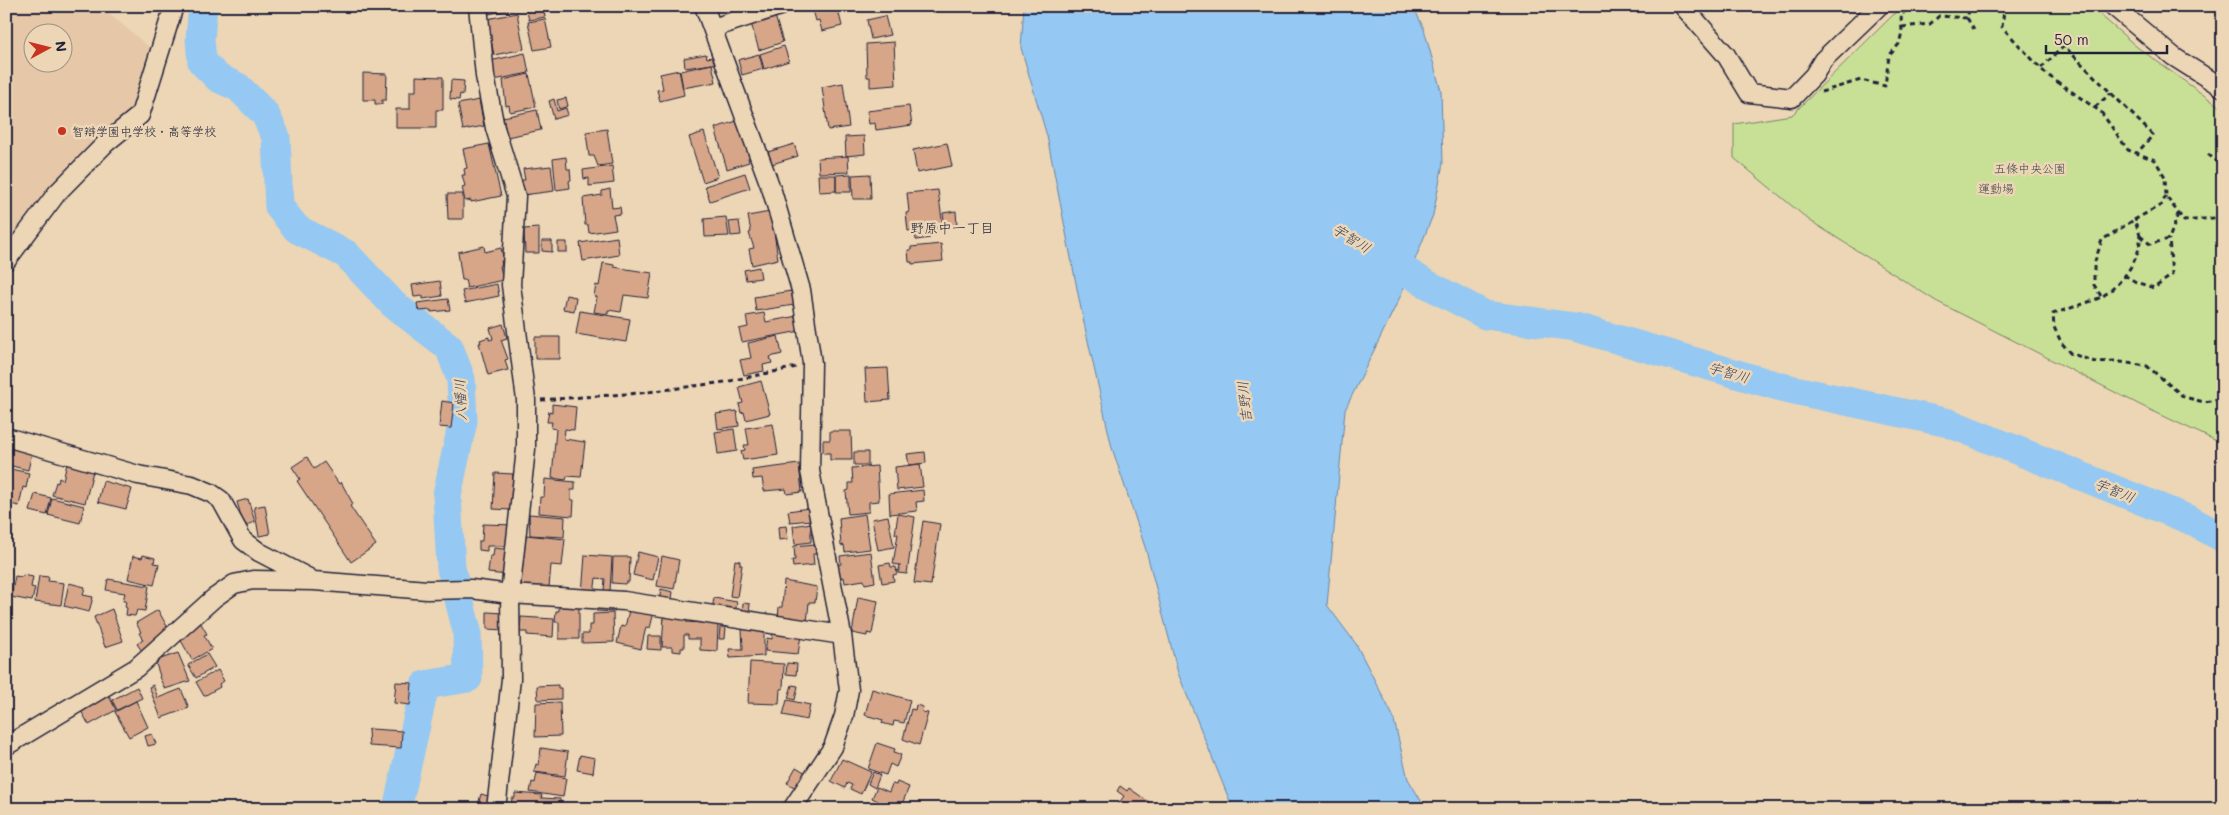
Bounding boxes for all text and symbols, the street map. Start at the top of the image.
north arrow [22,22,72,72]
scale bar [2046,22,2168,54]
text: 50 m [2054,29,2089,49]
text: N [51,40,71,53]
place label: 智辯学園中学校・高等学校 [72,123,216,139]
marker: 智辯学園中学校・高等学校 [56,125,68,137]
park label: 五條中央公園 [1994,160,2066,176]
park label: 運動場 [1978,180,2014,196]
district label: 野原中一丁目 [910,218,994,237]
water label: 宇智川 [1329,219,1375,257]
water label: 宇智川 [1706,357,1752,387]
water label: 八幡川 [449,379,471,421]
water label: 吉野川 [1232,380,1256,424]
water label: 宇智川 [2092,473,2138,507]

